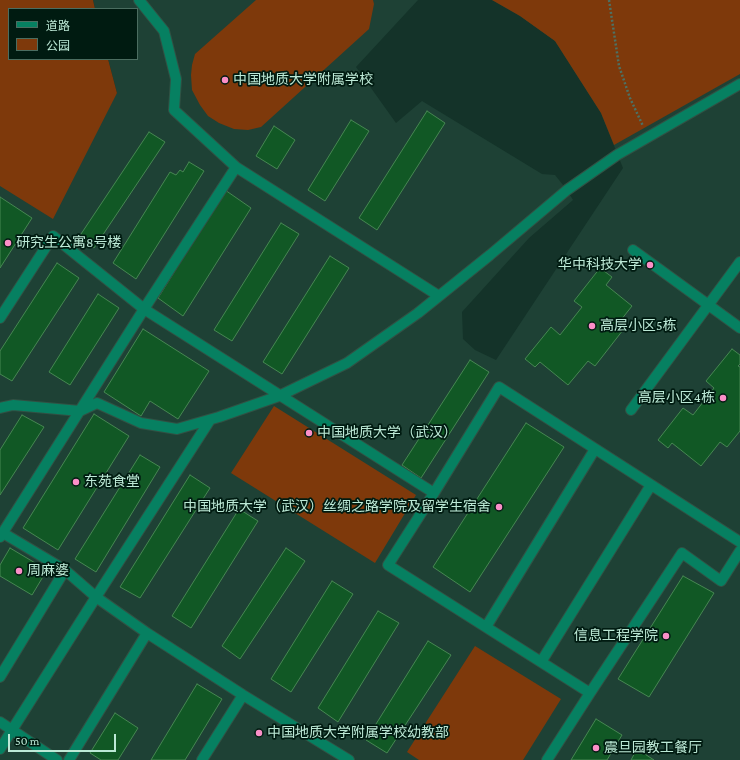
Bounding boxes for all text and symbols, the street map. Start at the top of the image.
legend [8,8,138,60]
text: 道路 [46,19,70,33]
text: 公园 [46,39,70,53]
place label: 中国地质大学附属学校 [233,72,373,88]
marker: 中国地质大学附属学校 [220,75,230,85]
place label: 研究生公寓8号楼 [16,235,122,251]
marker: 研究生公寓8号楼 [3,238,13,248]
place label: 华中科技大学 [558,257,642,273]
marker: 华中科技大学 [645,260,655,270]
place label: 高层小区5栋 [600,318,677,334]
marker: 高层小区5栋 [587,321,597,331]
place label: 高层小区4栋 [638,390,715,406]
marker: 高层小区4栋 [718,393,728,403]
place label: 中国地质大学（武汉） [317,425,457,441]
marker: 中国地质大学（武汉） [304,428,314,438]
place label: 东苑食堂 [84,474,140,490]
marker: 东苑食堂 [71,477,81,487]
place label: 中国地质大学（武汉）丝绸之路学院及留学生宿舍 [183,499,491,515]
marker: 中国地质大学（武汉）丝绸之路学院及留学生宿舍 [494,502,504,512]
place label: 周麻婆 [27,563,69,579]
marker: 周麻婆 [14,566,24,576]
place label: 信息工程学院 [574,628,658,644]
marker: 信息工程学院 [661,631,671,641]
place label: 中国地质大学附属学校幼教部 [267,725,449,741]
scale bar [10,726,118,752]
marker: 中国地质大学附属学校幼教部 [254,728,264,738]
text: 50 m [15,734,39,748]
place label: 震旦园教工餐厅 [604,740,702,756]
marker: 震旦园教工餐厅 [591,743,601,753]

